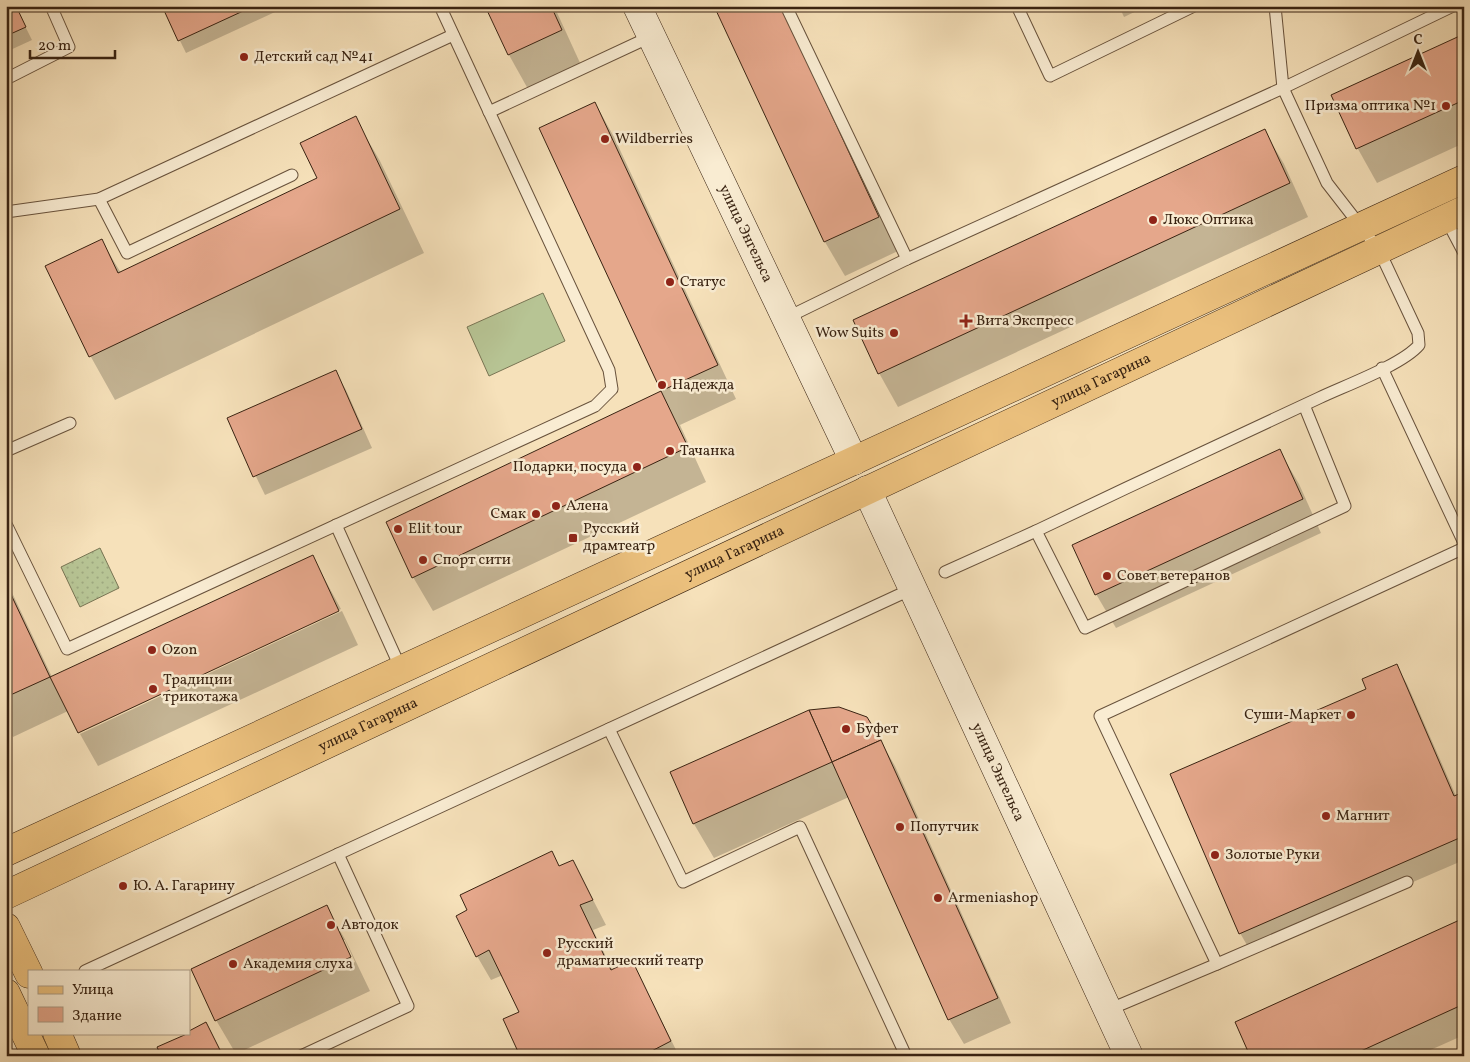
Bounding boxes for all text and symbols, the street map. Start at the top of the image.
scale bar [30,28,115,60]
north arrow [1392,28,1442,78]
text: С [1413,31,1423,50]
text: 20 m [38,36,71,57]
place label: Детский сад №41 [254,47,373,68]
marker: Детский сад №41 [238,51,250,63]
place label: Призма оптика №1 [1305,96,1436,117]
marker: Призма оптика №1 [1440,100,1452,112]
place label: Wildberries [615,129,693,150]
marker: Wildberries [599,133,611,145]
street label: улица Энгельса [713,181,778,286]
place label: Люкс Оптика [1163,210,1254,231]
marker: Люкс Оптика [1147,214,1159,226]
place label: Статус [680,272,726,293]
marker: Статус [664,276,676,288]
place label: Вита Экспресс [976,311,1074,332]
marker: Вита Экспресс [960,315,972,327]
place label: Wow Suits [815,323,884,344]
marker: Wow Suits [888,327,900,339]
street label: улица Гагарина [1048,348,1154,413]
place label: Надежда [672,375,734,396]
marker: Надежда [656,379,668,391]
place label: Тачанка [680,441,735,462]
marker: Тачанка [664,445,676,457]
place label: Подарки, посуда [513,457,627,478]
marker: Подарки, посуда [631,461,643,473]
place label: Алена [566,496,608,517]
marker: Алена [550,500,562,512]
place label: Смак [490,504,526,525]
marker: Смак [530,508,542,520]
place label: Elit tour [408,519,462,540]
place label: Русский драмтеатр [583,519,655,557]
street label: улица Гагарина [681,520,788,585]
marker: Elit tour [392,523,404,535]
marker: Русский драмтеатр [567,532,579,544]
place label: Спорт сити [433,550,511,571]
marker: Спорт сити [417,554,429,566]
place label: Совет ветеранов [1117,566,1230,587]
marker: Совет ветеранов [1101,570,1113,582]
place label: Ozon [162,640,197,661]
marker: Ozon [146,644,158,656]
place label: Традиции трикотажа [163,670,238,708]
marker: Традиции трикотажа [147,683,159,695]
street label: улица Гагарина [315,692,421,757]
place label: Суши-Маркет [1244,705,1341,726]
marker: Суши-Маркет [1345,709,1357,721]
place label: Буфет [856,719,899,740]
street label: улица Энгельса [966,720,1030,825]
marker: Буфет [840,723,852,735]
place label: Магнит [1336,806,1390,827]
marker: Магнит [1320,810,1332,822]
place label: Попутчик [910,817,979,838]
marker: Попутчик [894,821,906,833]
place label: Золотые Руки [1225,845,1320,866]
marker: Золотые Руки [1209,849,1221,861]
place label: Ю. А. Гагарину [133,876,235,897]
marker: Ю. А. Гагарину [117,880,129,892]
place label: Armeniashop [948,888,1038,909]
marker: Armeniashop [932,892,944,904]
place label: Автодок [341,915,399,936]
marker: Автодок [325,919,337,931]
place label: Русский драматический театр [557,934,704,972]
marker: Русский драматический театр [541,947,553,959]
place label: Академия слуха [243,954,353,975]
marker: Академия слуха [227,958,239,970]
legend [28,970,190,1034]
text: Улица [72,980,114,1001]
text: Здание [72,1006,122,1027]

